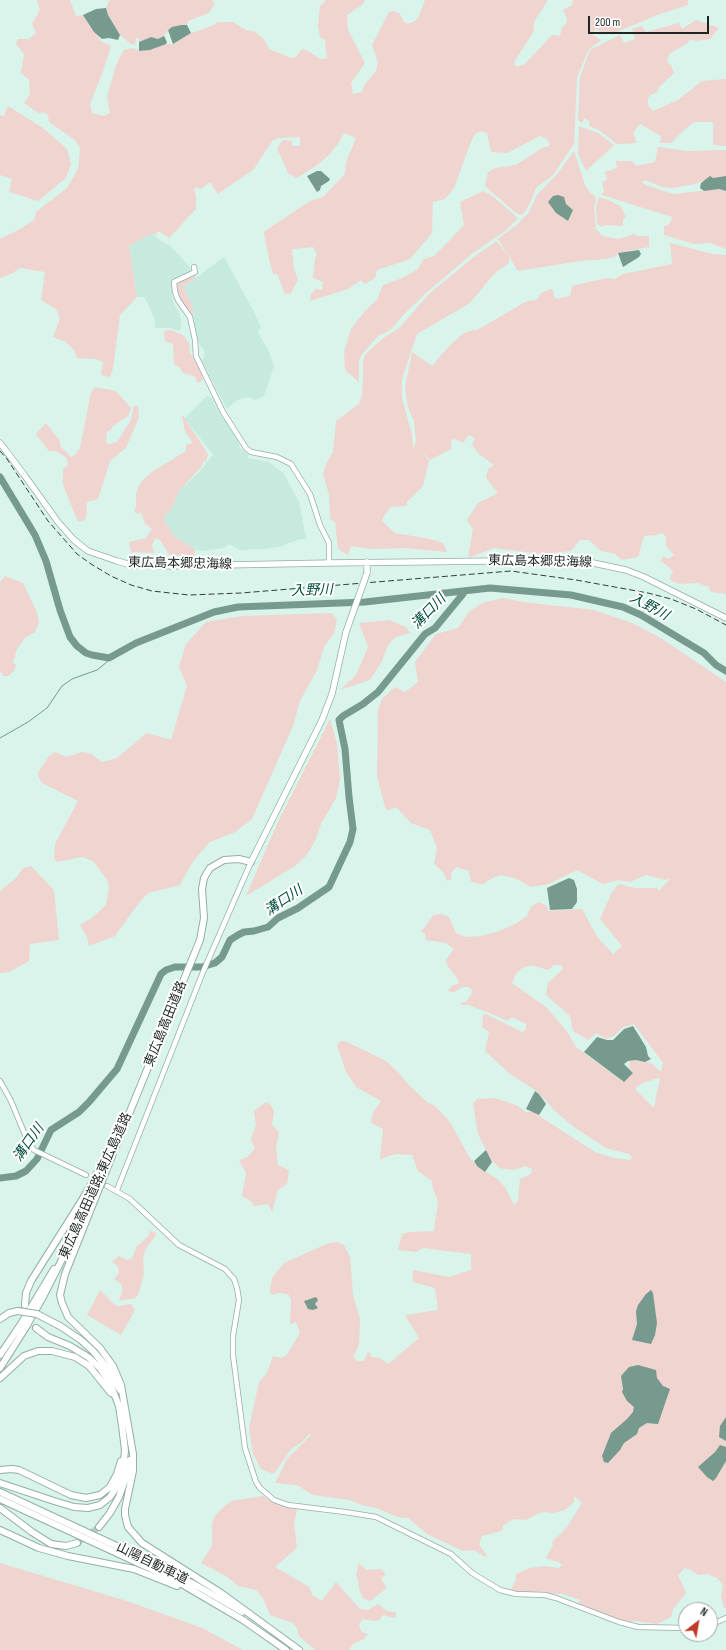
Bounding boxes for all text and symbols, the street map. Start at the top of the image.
scale bar [590,8,711,34]
text: 200 m [595,15,620,30]
street label: 東広島本郷忠海線 [488,553,592,571]
street label: 東広島本郷忠海線 [128,555,232,573]
water label: 入野川 [291,582,333,600]
water label: 入野川 [627,590,671,624]
water label: 溝口川 [408,591,450,633]
water label: 溝口川 [262,882,306,920]
street label: 東広島高田道路 [142,979,190,1069]
street label: 東広島高田道路;東広島道路 [57,1110,135,1262]
water label: 溝口川 [10,1121,48,1165]
street label: 山陽自動車道 [114,1540,190,1588]
north arrow [678,1602,718,1642]
text: N [698,1605,710,1619]

